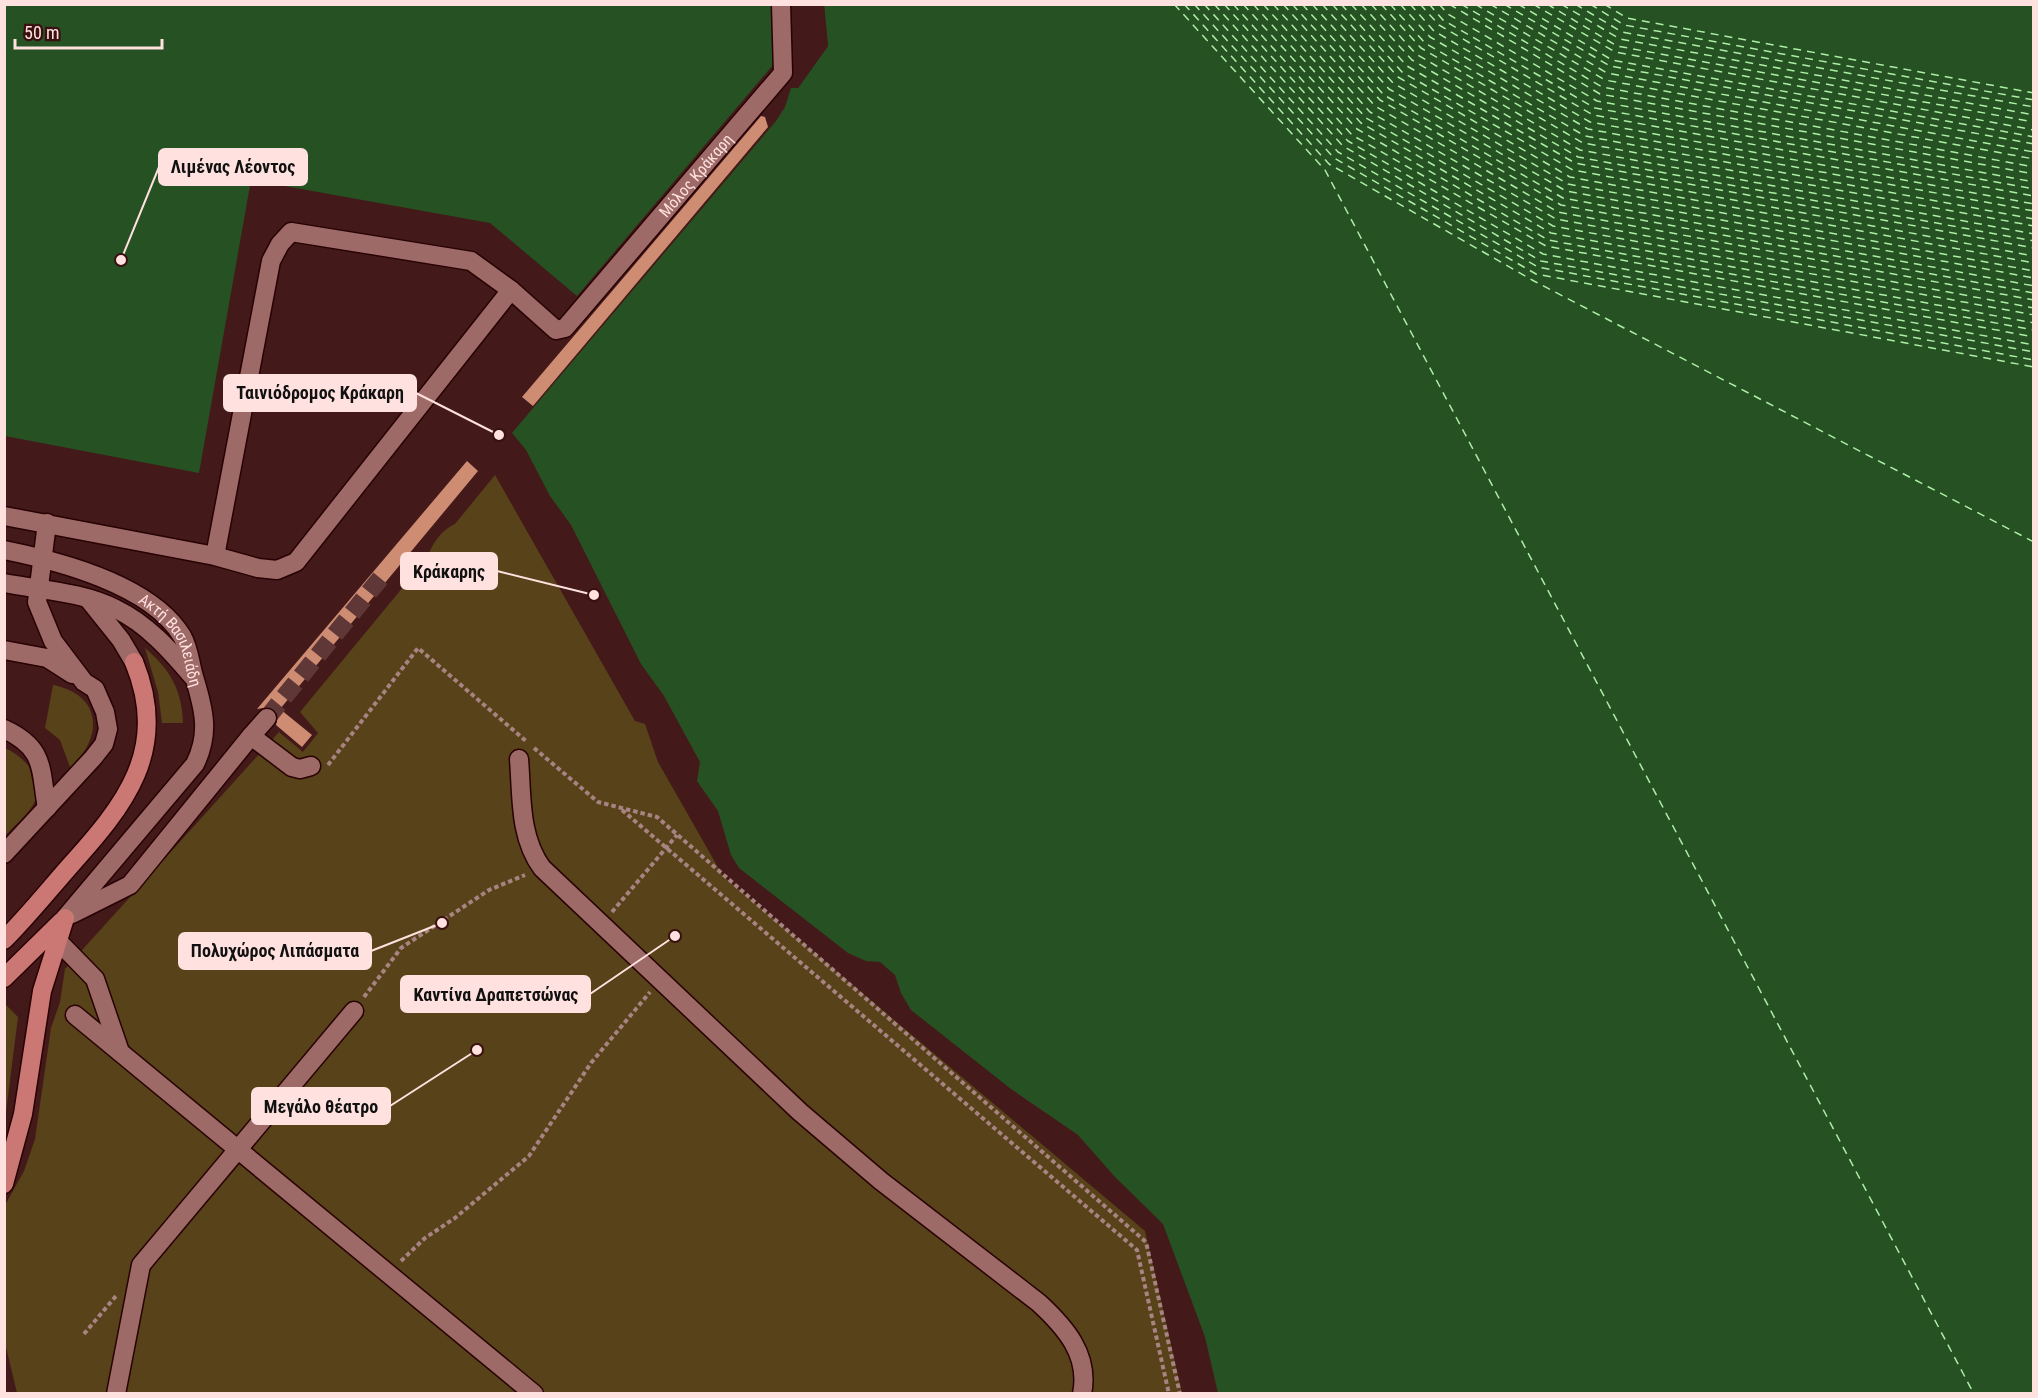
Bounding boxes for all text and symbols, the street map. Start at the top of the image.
scale bar [15,12,162,50]
text: 50 m [24,22,59,43]
street label: Μόλος Κράκαρη [655,130,737,221]
callout: Λιμένας Λέοντος [159,149,307,185]
text: Λιμένας Λέοντος [171,156,295,177]
callout: Ταινιόδρομος Κράκαρη [224,375,416,411]
text: Ταινιόδρομος Κράκαρη [236,382,404,403]
callout: Κράκαρης [401,553,497,589]
text: Κράκαρης [413,561,485,582]
street label: Ακτή Βασιλειάδη [135,590,205,689]
callout: Πολυχώρος Λιπάσματα [179,933,371,969]
text: Πολυχώρος Λιπάσματα [191,940,359,962]
callout: Καντίνα Δραπετσώνας [401,976,590,1012]
text: Καντίνα Δραπετσώνας [414,984,578,1005]
callout: Μεγάλο θέατρο [252,1088,390,1124]
text: Μεγάλο θέατρο [264,1096,378,1117]

